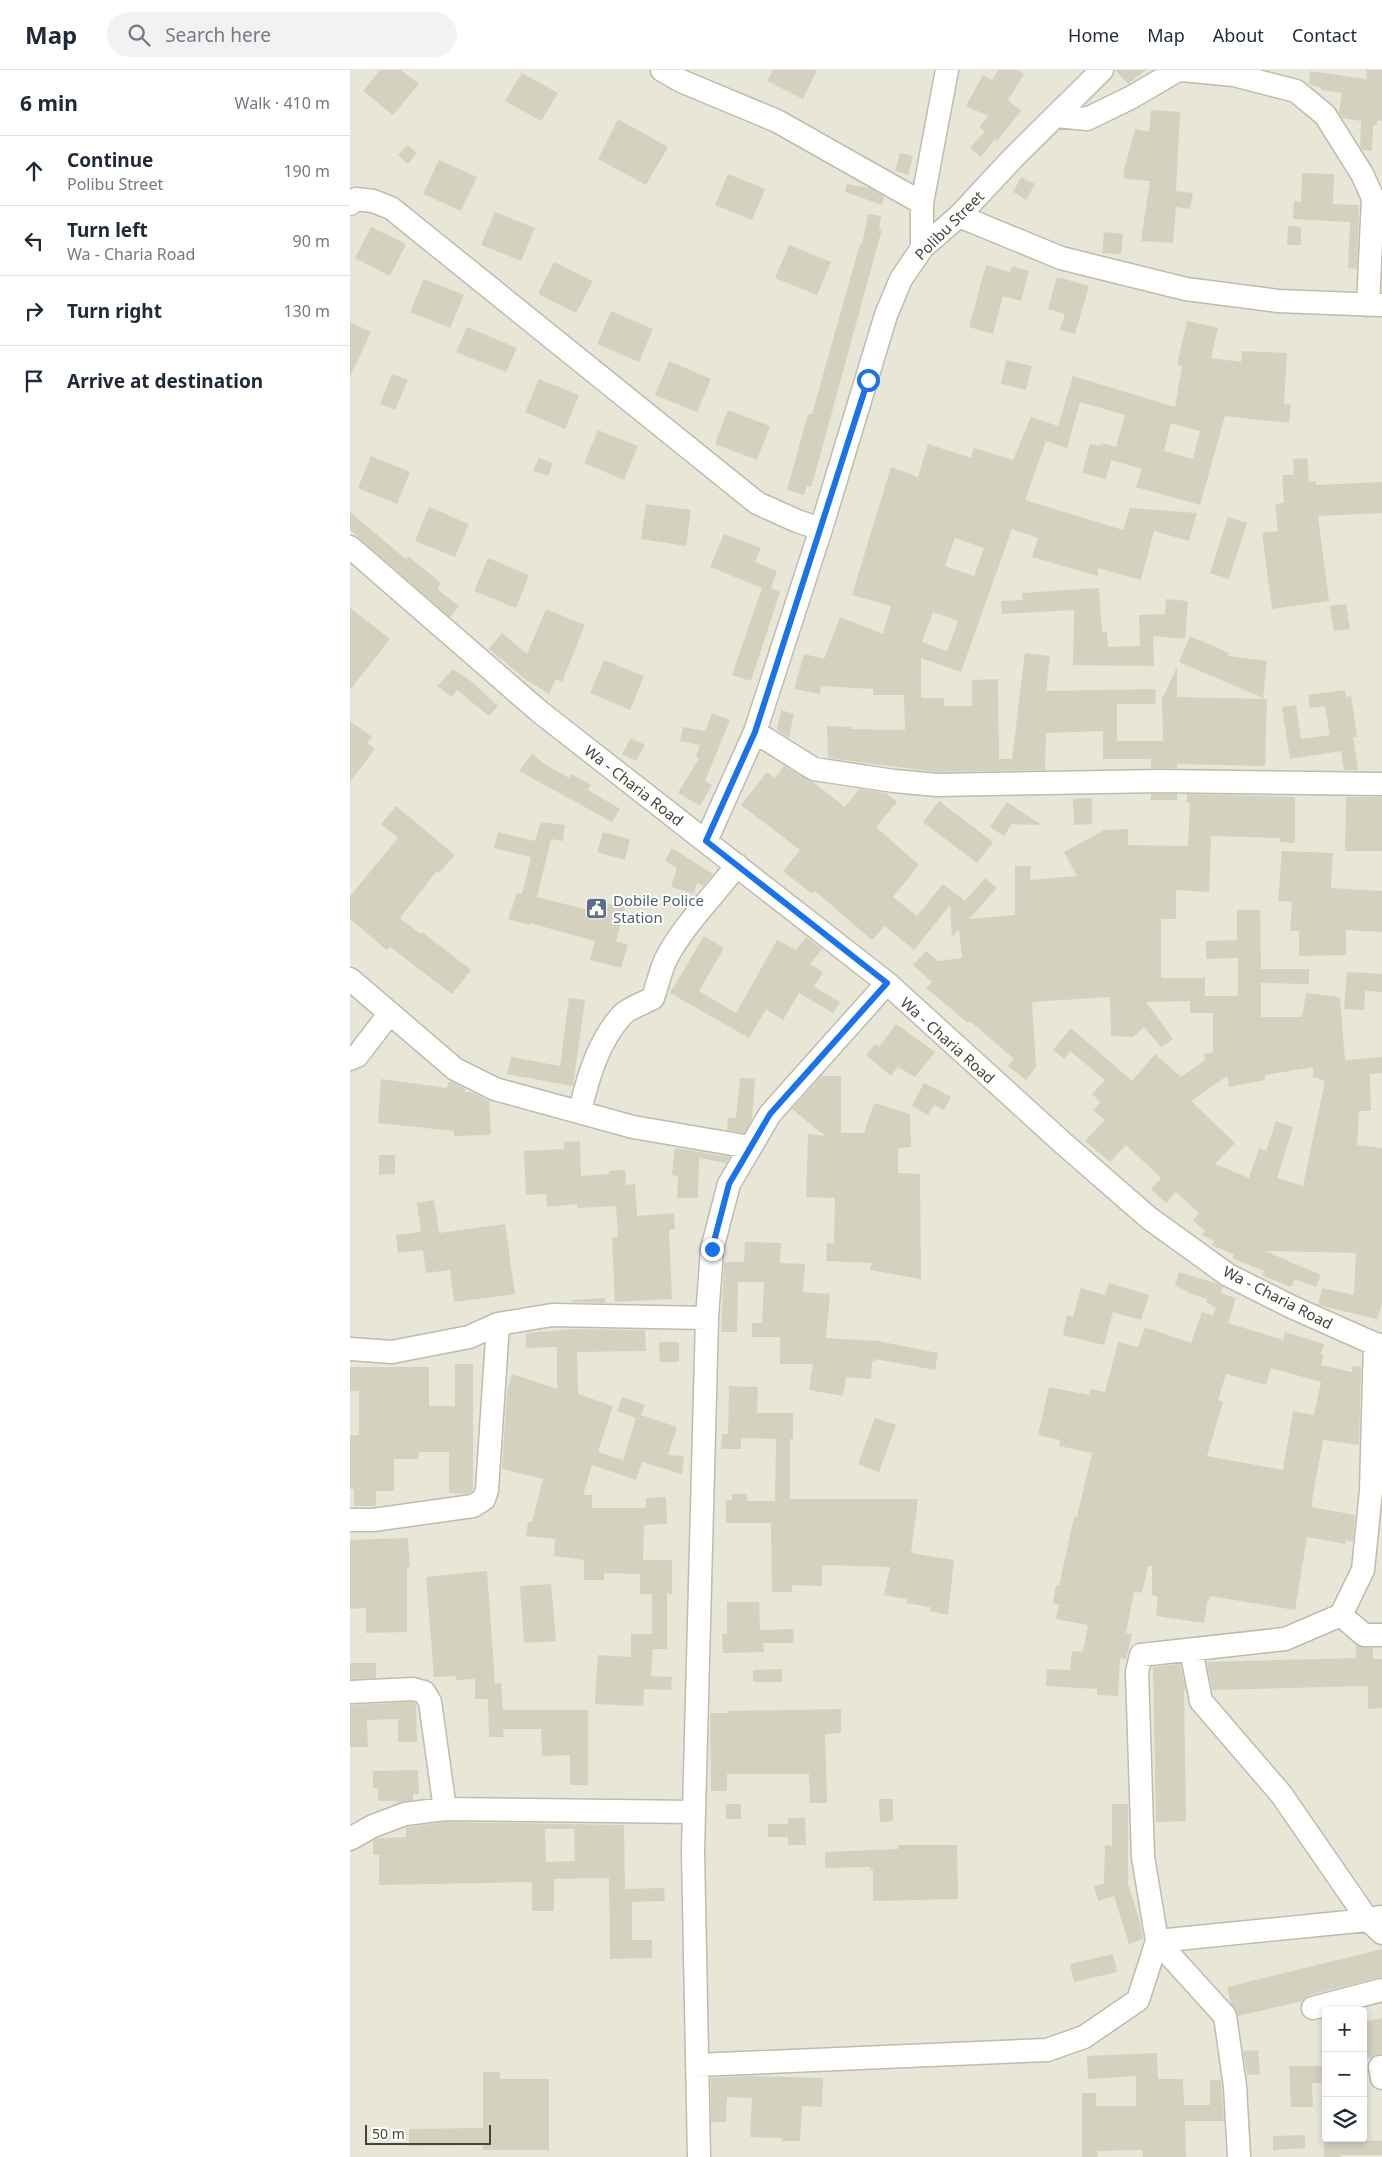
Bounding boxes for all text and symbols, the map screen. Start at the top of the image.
search box [107,12,457,57]
text: Map [25,18,77,51]
icon: search [125,21,153,49]
text: Search here [165,22,271,48]
text: Home [1068,23,1119,47]
text: Map [1147,23,1185,47]
text: About [1213,23,1264,47]
text: Contact [1292,23,1357,47]
text: 6 min [20,89,78,117]
text: Walk · 410 m [235,92,330,114]
text: Continue [67,147,153,173]
icon: ahead [20,157,48,185]
text: 190 m [283,160,330,182]
text: Polibu Street [67,173,163,195]
street label: Polibu Street [910,186,988,264]
text: Turn left [67,217,148,243]
icon: left [20,227,48,255]
text: 90 m [293,230,330,252]
text: Wa - Charia Road [67,243,195,265]
icon: right [20,297,48,325]
text: Turn right [67,298,162,324]
text: 130 m [283,300,330,322]
icon: arrive [20,367,48,395]
text: Arrive at destination [67,368,263,394]
route start [857,369,880,392]
street label: Wa - Charia Road [580,740,688,830]
place label: Dobile Police Station [613,890,704,927]
public building icon: Dobile Police Station [585,897,609,921]
street label: Wa - Charia Road [897,992,999,1088]
route end [701,1238,724,1261]
street label: Wa - Charia Road [1220,1261,1336,1333]
map controls [1322,2007,1367,2142]
button: + [1322,2007,1367,2052]
button: − [1322,2052,1367,2097]
button: layers [1322,2097,1367,2142]
scale bar [365,2122,491,2145]
text: 50 m [372,2124,405,2143]

